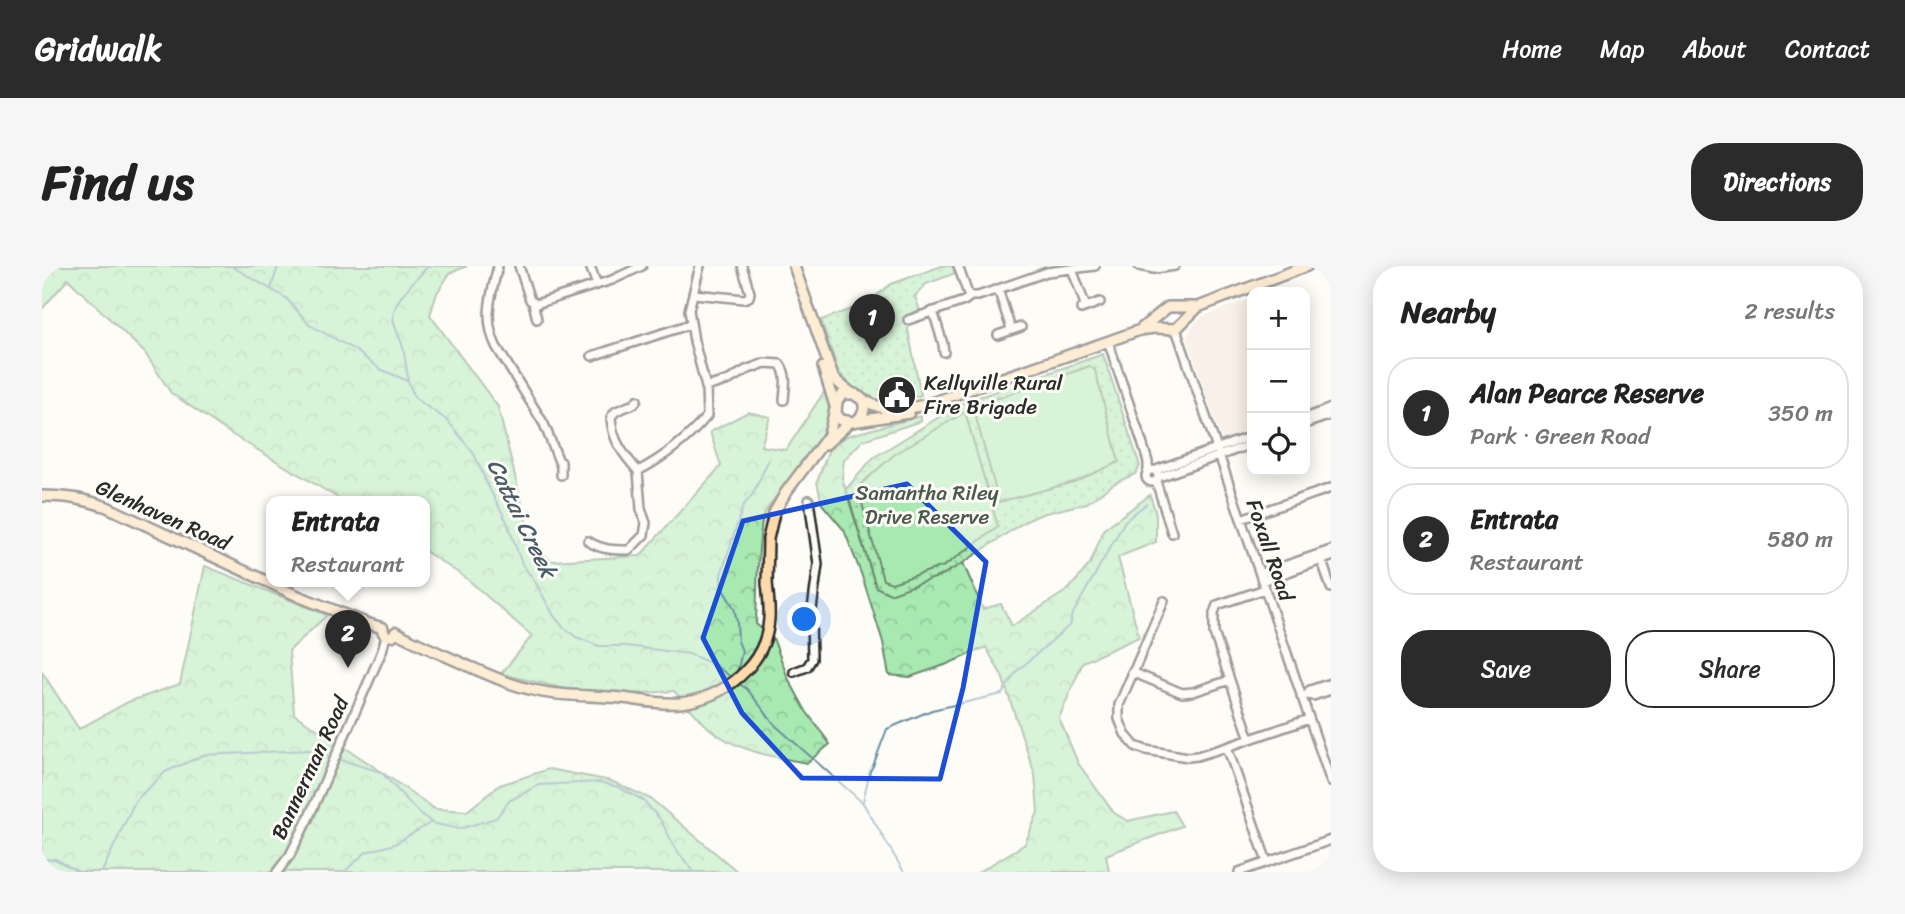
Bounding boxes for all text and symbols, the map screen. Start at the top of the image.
text: Gridwalk [35,20,162,78]
text: Home [1502,28,1562,70]
text: Map [1600,28,1644,70]
text: About [1682,28,1747,70]
text: Contact [1785,28,1870,70]
text: Find us [42,139,194,226]
button: Directions [1691,143,1863,221]
text: Nearby [1401,285,1496,339]
map controls [1247,287,1310,476]
button: + [1247,287,1310,350]
text: 2 results [1744,291,1835,332]
pin: 1 [849,294,895,352]
button: − [1247,350,1310,413]
place label: Kellyville Rural Fire Brigade [924,364,1064,426]
text: Alan Pearce Reserve [1470,370,1704,416]
public building icon: Kellyville Rural Fire Brigade [876,374,918,416]
text: 1 [1421,393,1431,434]
text: 350 m [1768,393,1833,434]
button: locate [1247,413,1310,476]
text: Park · Green Road [1470,416,1650,457]
water label: Cattai Creek [475,452,569,587]
street label: Glenhaven Road [89,468,238,563]
park label: Samantha Riley Drive Reserve [855,474,999,536]
street label: Foxall Road [1235,494,1306,608]
popup [266,496,430,587]
text: Entrata [1470,496,1558,542]
text: Entrata [291,498,379,544]
text: 2 [1419,519,1433,560]
text: 580 m [1767,519,1833,560]
text: Restaurant [1470,542,1584,583]
text: Restaurant [291,544,405,585]
your location [787,602,821,636]
pin: 2 [325,610,371,668]
button: Save [1401,630,1611,708]
button: Share [1625,630,1835,708]
street label: Bannerman Road [260,688,361,846]

